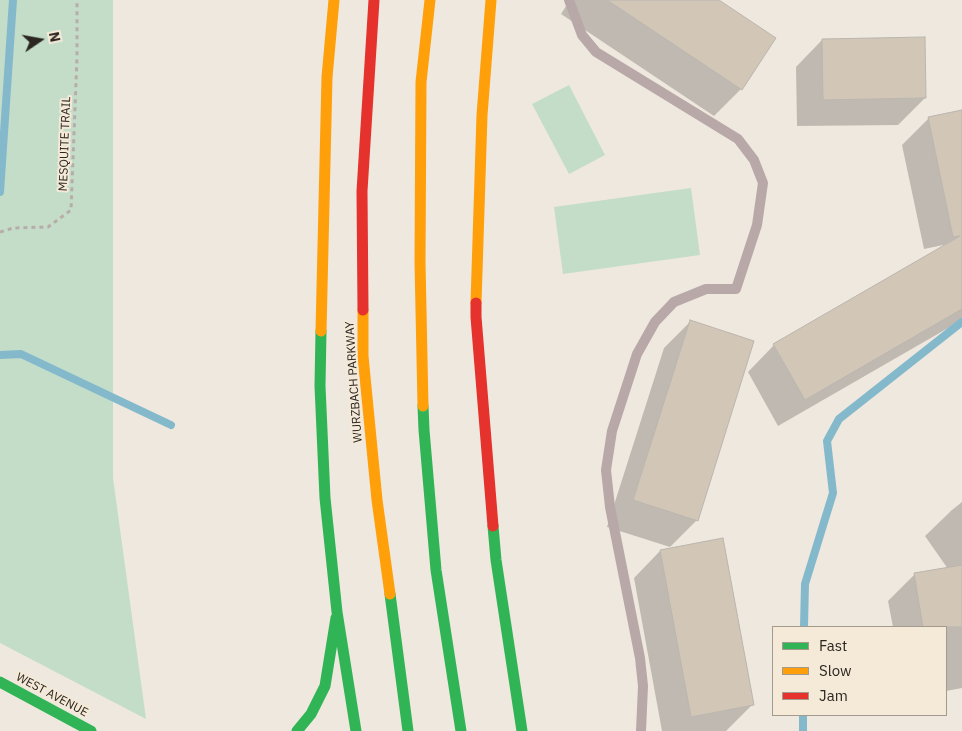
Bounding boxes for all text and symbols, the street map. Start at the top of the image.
north arrow [15,15,65,65]
text: N [45,30,65,44]
street label: MESQUITE TRAIL [56,96,74,192]
street label: WURZBACH PARKWAY [343,321,365,443]
legend [772,626,947,716]
text: Fast [819,636,847,655]
text: Slow [819,661,852,680]
street label: WEST AVENUE [14,670,90,720]
text: Jam [819,686,848,705]

